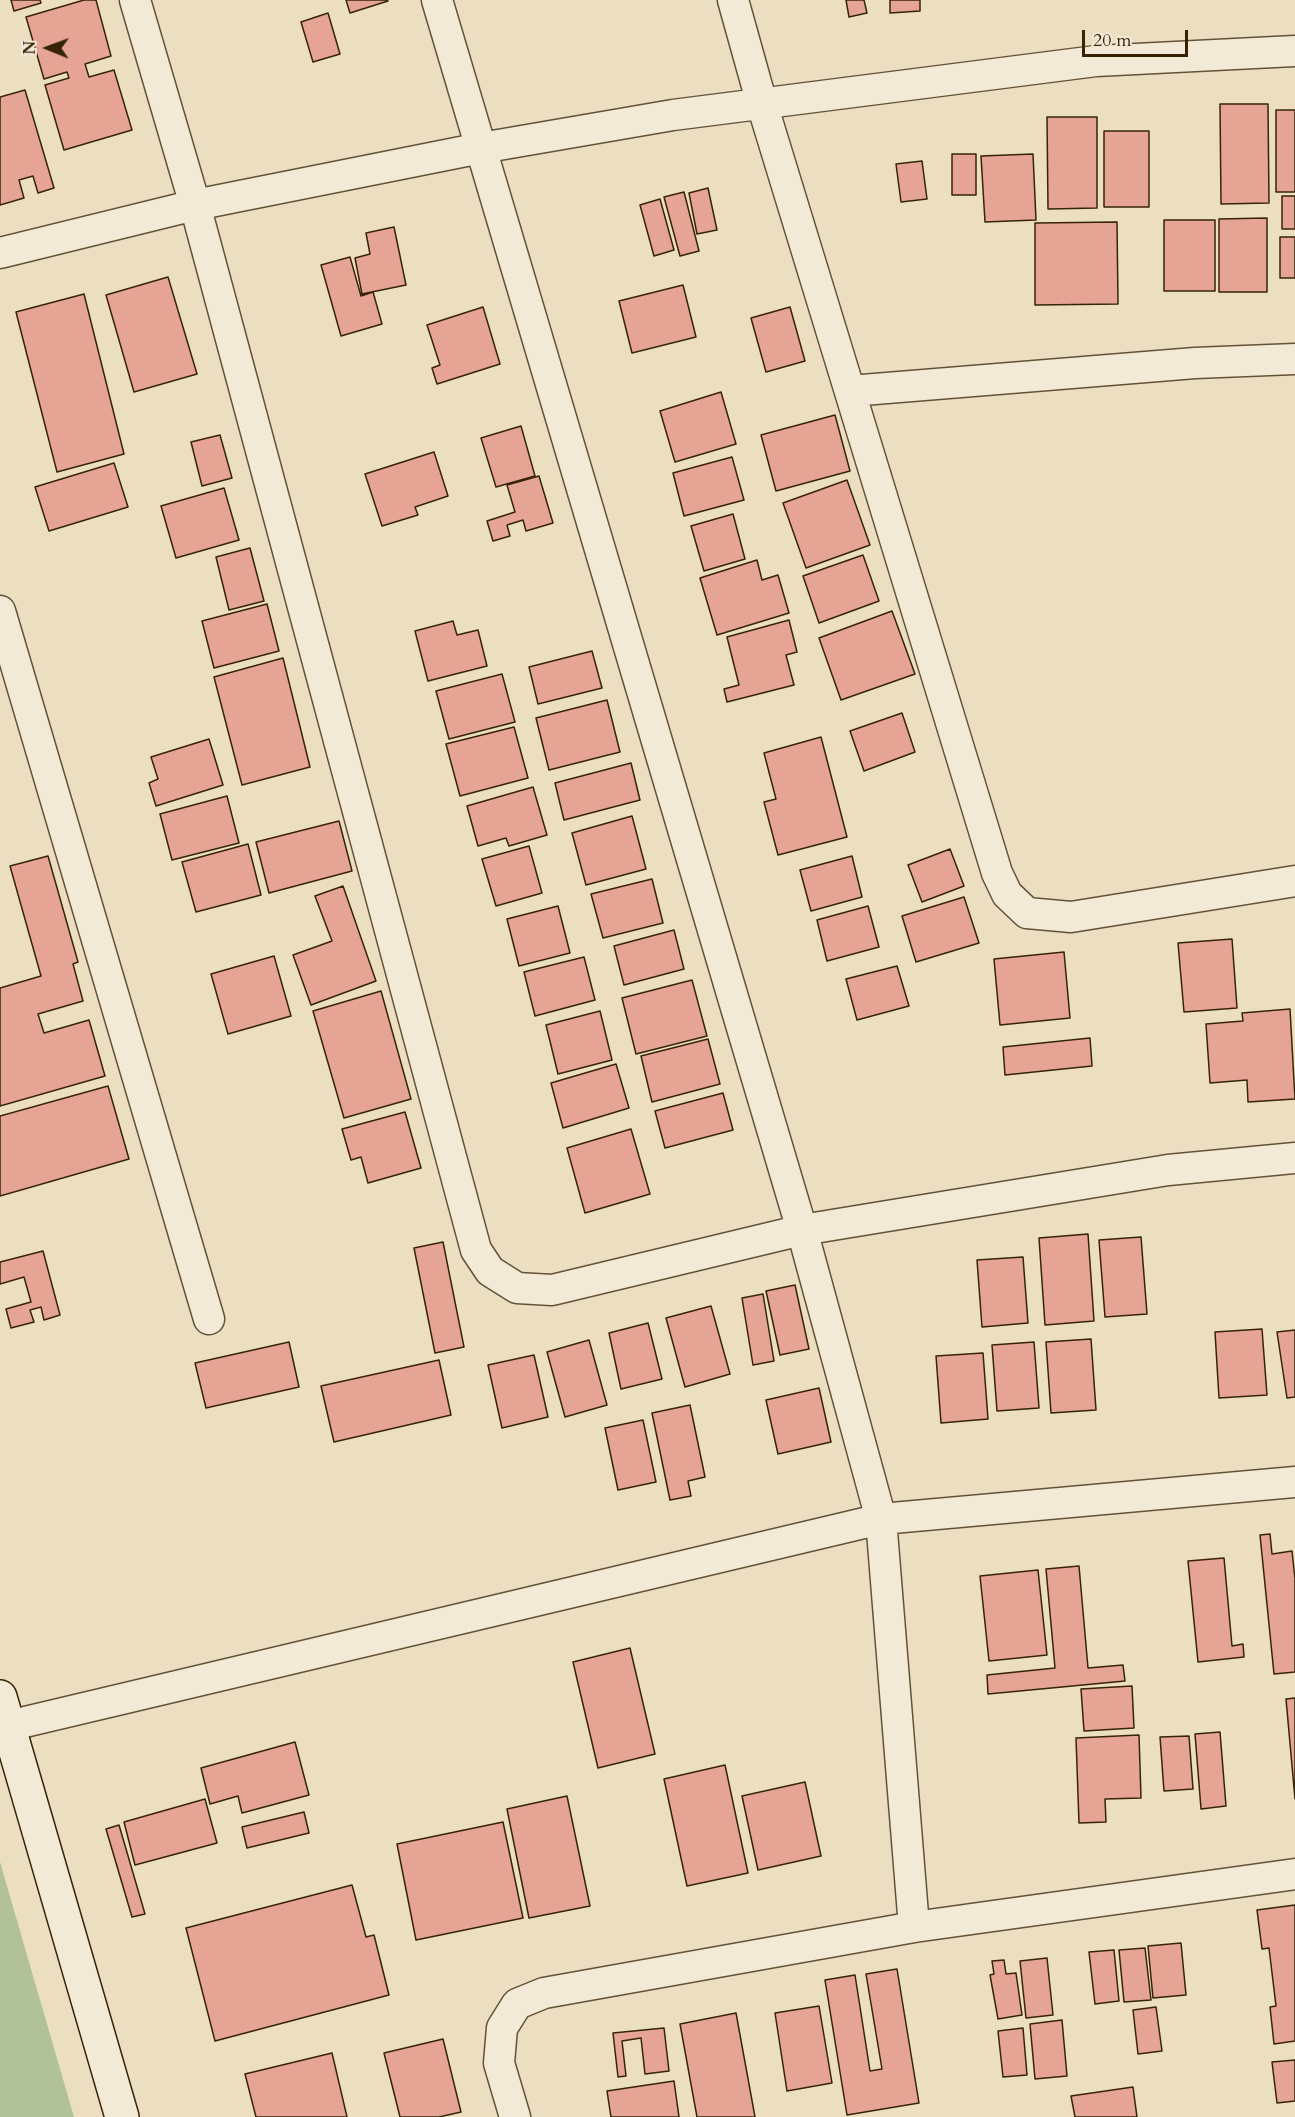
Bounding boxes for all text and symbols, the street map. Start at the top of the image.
north arrow [18,18,78,78]
scale bar [1085,18,1192,56]
text: 20 m [1093,28,1132,53]
text: N [19,41,41,55]

